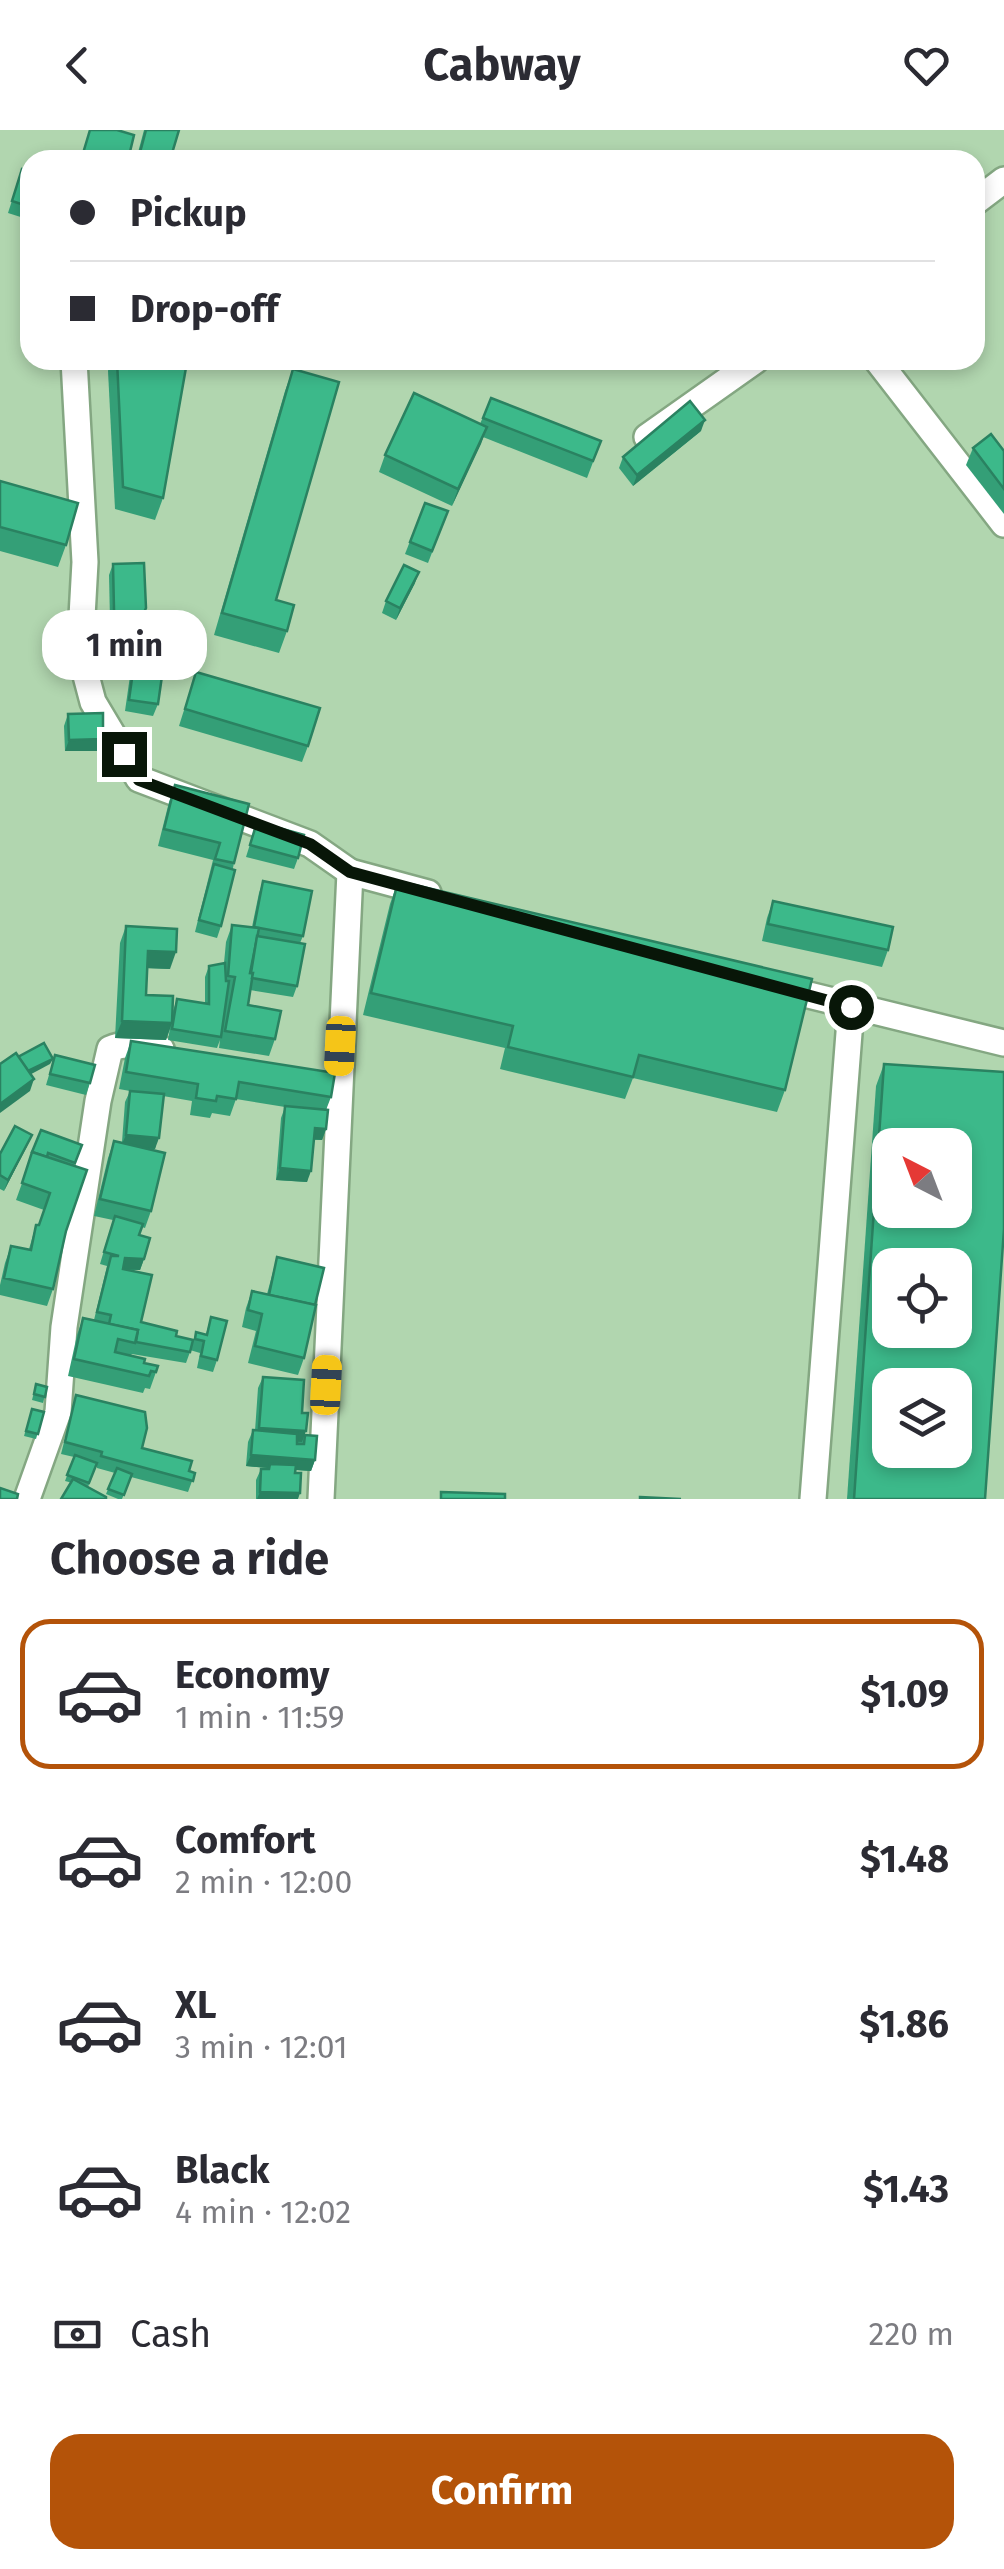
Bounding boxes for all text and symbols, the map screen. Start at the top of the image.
icon: back [50,38,105,93]
text: Cabway [423,38,581,92]
icon: heart [899,38,954,93]
text: Pickup [130,190,247,236]
text: Drop-off [130,286,278,332]
callout: 1 min [42,609,206,679]
text: 1 min [86,626,163,664]
route end [102,732,147,777]
route start [829,985,874,1030]
car [323,1015,357,1077]
north arrow [872,1128,972,1228]
map controls [872,1128,972,1468]
button: locate [872,1248,972,1348]
car [309,1354,343,1416]
button: layers [872,1368,972,1468]
text: Choose a ride [50,1532,329,1586]
icon: car [55,1649,145,1739]
text: Economy [175,1652,330,1698]
text: $1.09 [860,1671,949,1717]
text: 1 min · 11:59 [175,1698,345,1736]
icon: car [55,1814,145,1904]
text: Comfort [175,1817,316,1863]
text: $1.48 [860,1836,949,1882]
text: 2 min · 12:00 [175,1863,352,1901]
icon: car [55,1979,145,2069]
text: XL [175,1982,217,2028]
text: $1.86 [859,2001,949,2047]
text: 3 min · 12:01 [175,2028,348,2066]
icon: car [55,2144,145,2234]
text: Black [175,2147,270,2193]
text: $1.43 [863,2166,949,2212]
text: 4 min · 12:02 [175,2193,351,2231]
icon: cash [50,2307,105,2362]
text: Cash [130,2311,211,2357]
text: 220 m [869,2315,954,2353]
button: Confirm [50,2434,954,2549]

